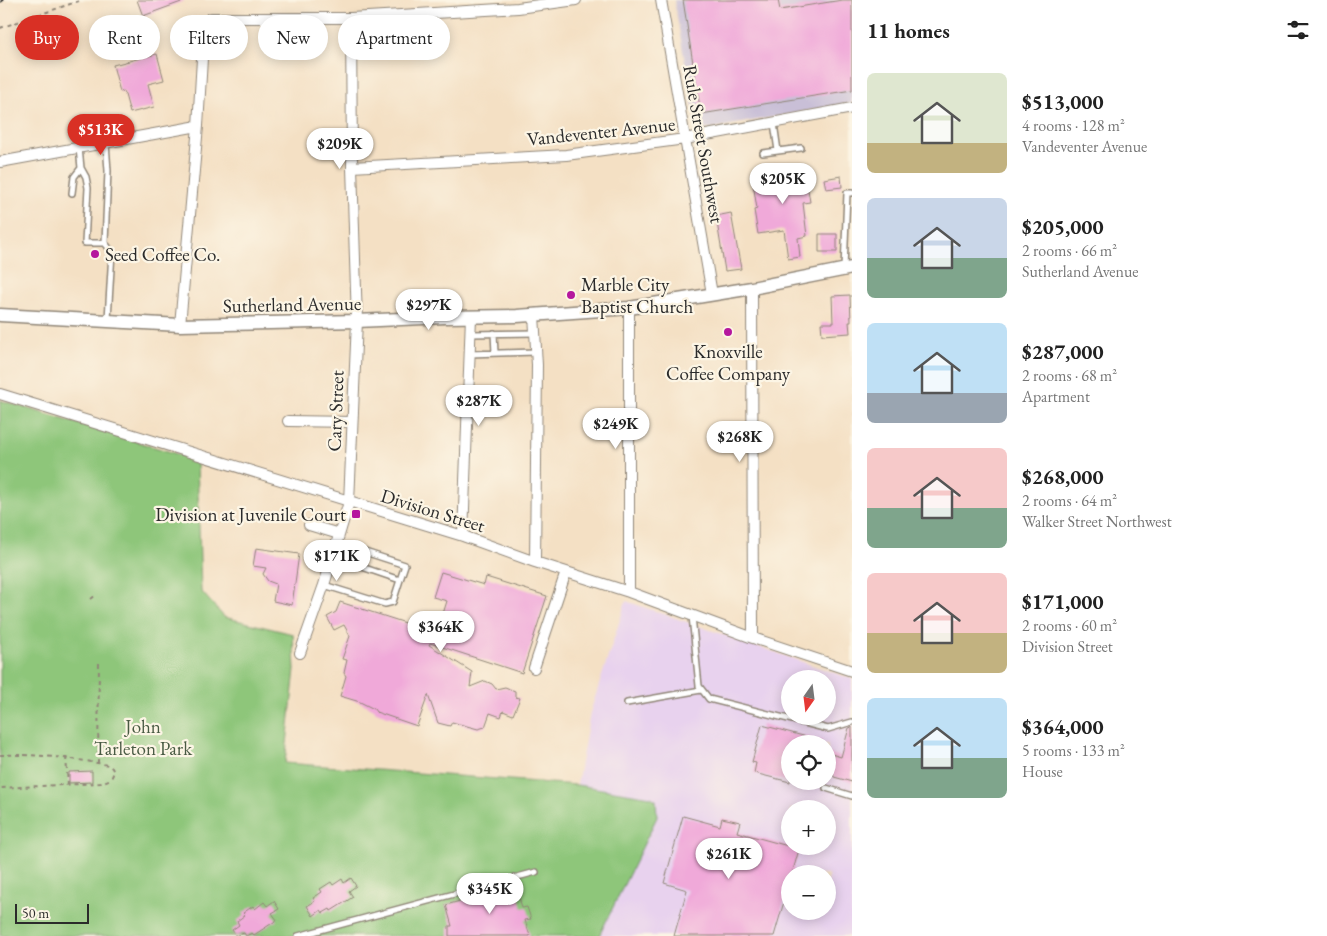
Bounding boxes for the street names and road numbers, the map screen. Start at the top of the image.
street label: Rule Street Southwest [677,63,730,225]
street label: Vandeventer Avenue [526,111,676,152]
street label: Sutherland Avenue [223,291,361,318]
street label: Cary Street [322,370,349,452]
street label: Division Street [378,483,488,538]

